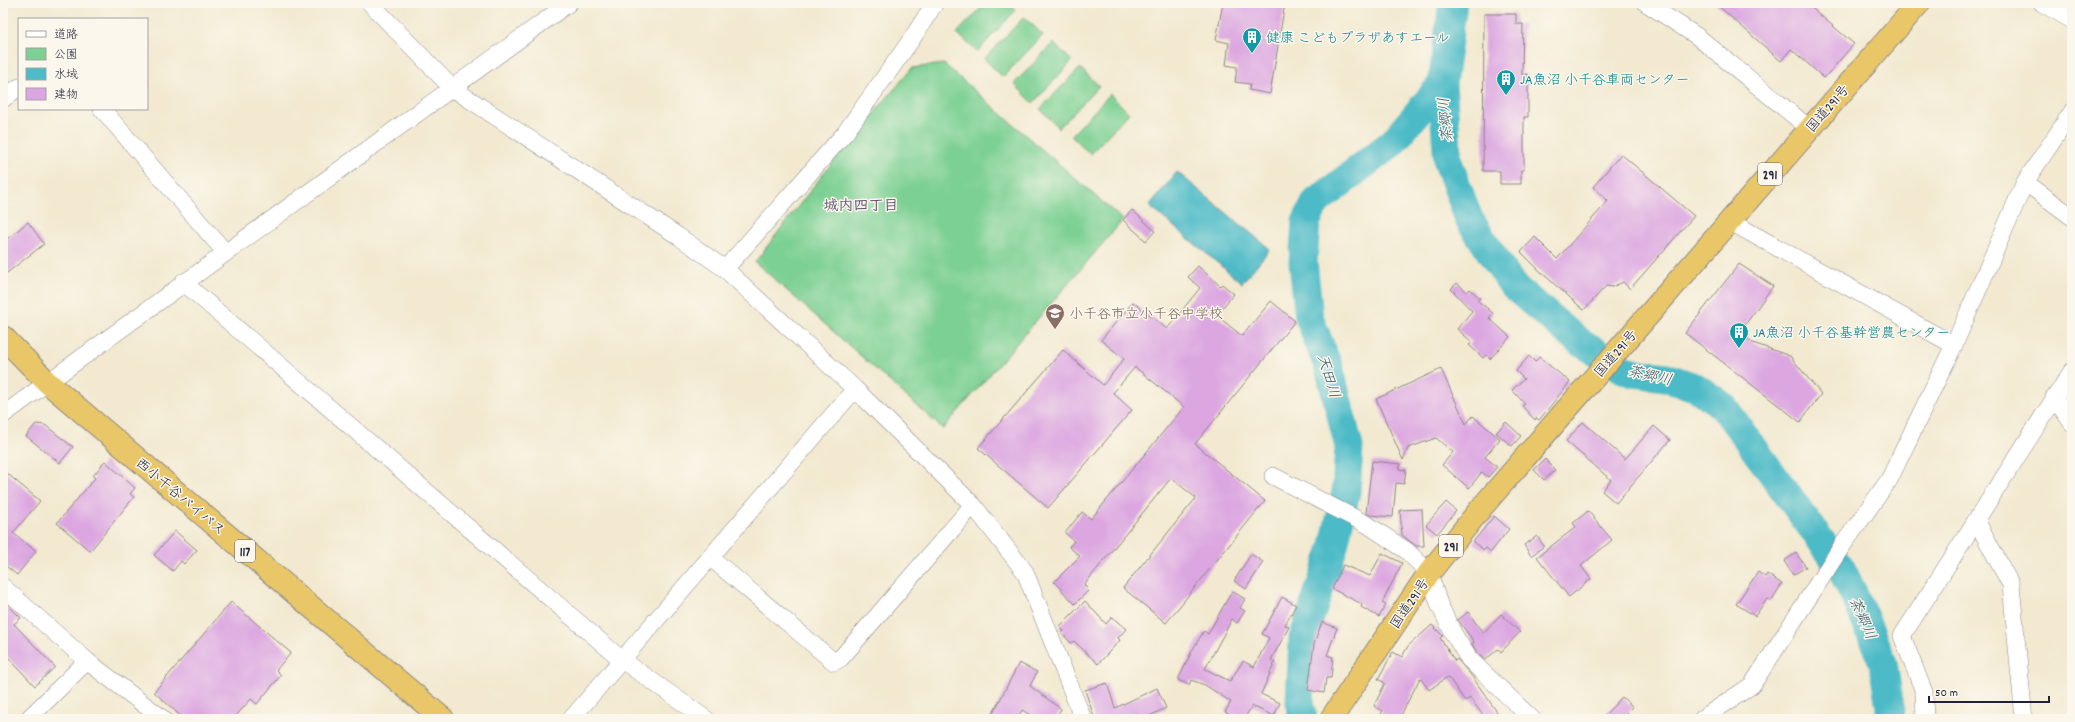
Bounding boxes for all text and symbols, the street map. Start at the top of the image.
legend [18,18,148,110]
building icon: 健康 こどもプラザあすエール [1241,26,1263,54]
text: 道路 [54,27,78,44]
place label: 健康 こどもプラザあすエール [1266,29,1450,49]
text: 公園 [54,47,78,64]
text: 水域 [54,67,78,84]
building icon: JA魚沼 小千谷車両センター [1495,68,1517,96]
place label: JA魚沼 小千谷車両センター [1520,71,1689,91]
street label: 国道291号 [1802,81,1855,138]
text: 建物 [54,87,78,104]
water label: 茶郷川 [1434,96,1460,143]
road number: 291 [1758,163,1782,185]
district label: 城内四丁目 [823,196,899,218]
school or university icon: 小千谷市立小千谷中学校 [1044,302,1066,330]
place label: 小千谷市立小千谷中学校 [1069,305,1223,325]
building icon: JA魚沼 小千谷基幹営農センター [1728,321,1750,349]
place label: JA魚沼 小千谷基幹営農センター [1753,324,1950,344]
street label: 国道291号 [1590,326,1643,383]
water label: 天田川 [1310,352,1344,401]
water label: 茶郷川 [1625,361,1674,393]
street label: 西小千谷バイパス [130,454,229,541]
road number: 291 [1439,535,1463,557]
road number: 117 [235,540,255,562]
street label: 国道291号 [1386,575,1435,634]
water label: 茶郷川 [1842,594,1880,644]
scale bar [1929,678,2049,704]
text: 50 m [1935,685,1958,702]

